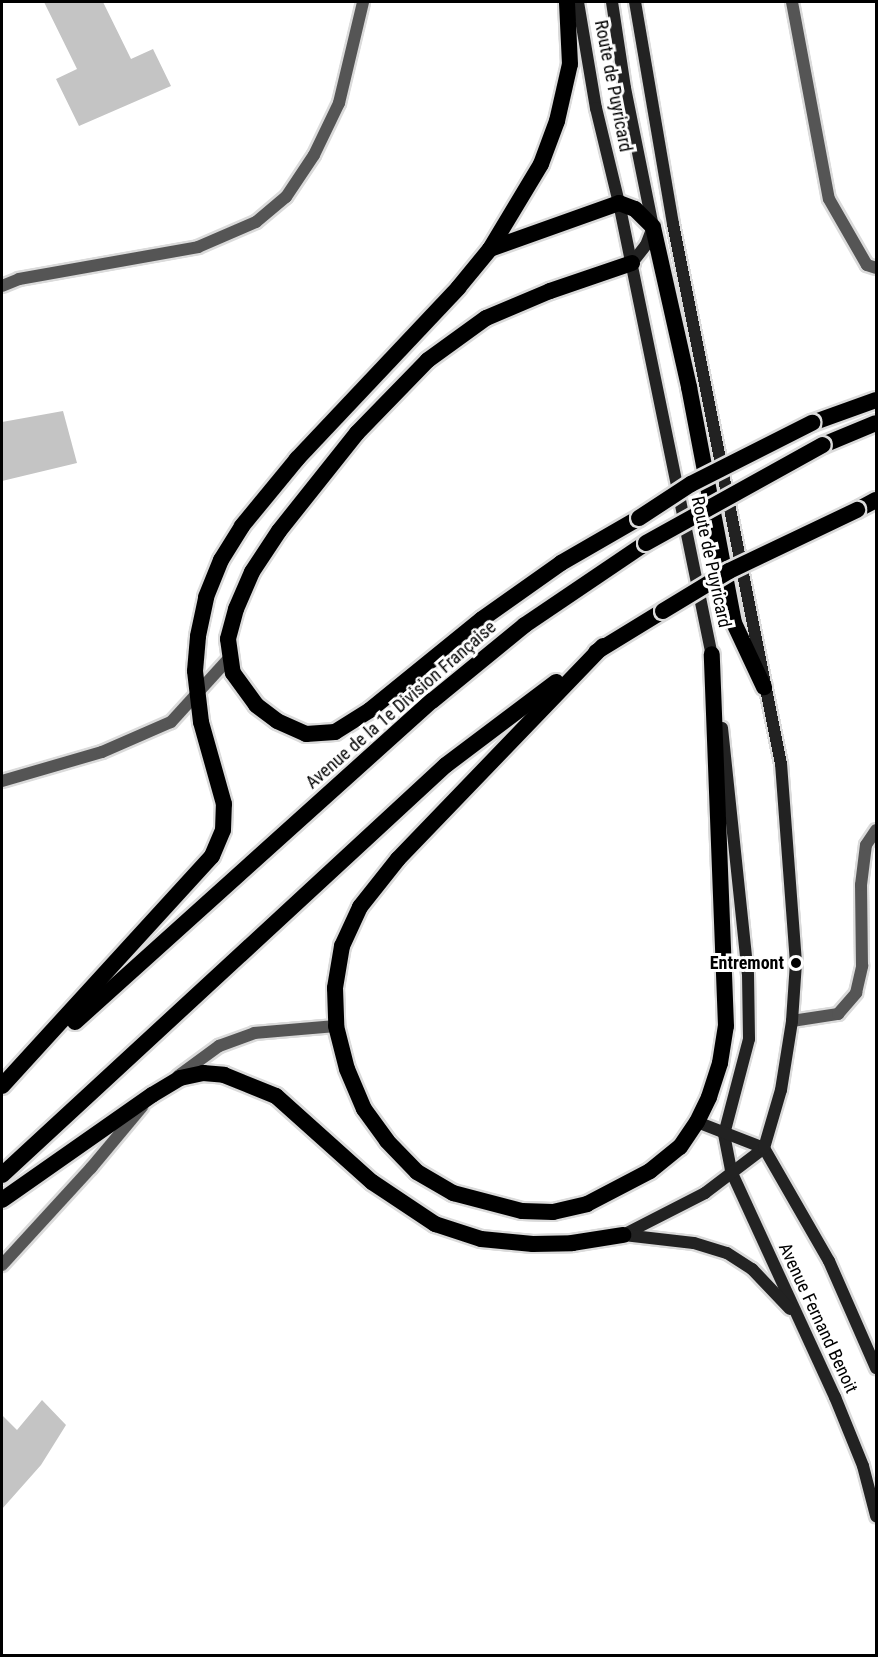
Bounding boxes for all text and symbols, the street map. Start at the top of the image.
street label: Route de Puyricard [590,18,636,154]
street label: Route de Puyricard [687,494,735,630]
street label: Avenue de la 1e Division Française [302,617,500,793]
place label: Entremont [710,952,784,974]
marker: Entremont [789,956,803,970]
street label: Avenue Fernand Benoit [774,1240,862,1396]

